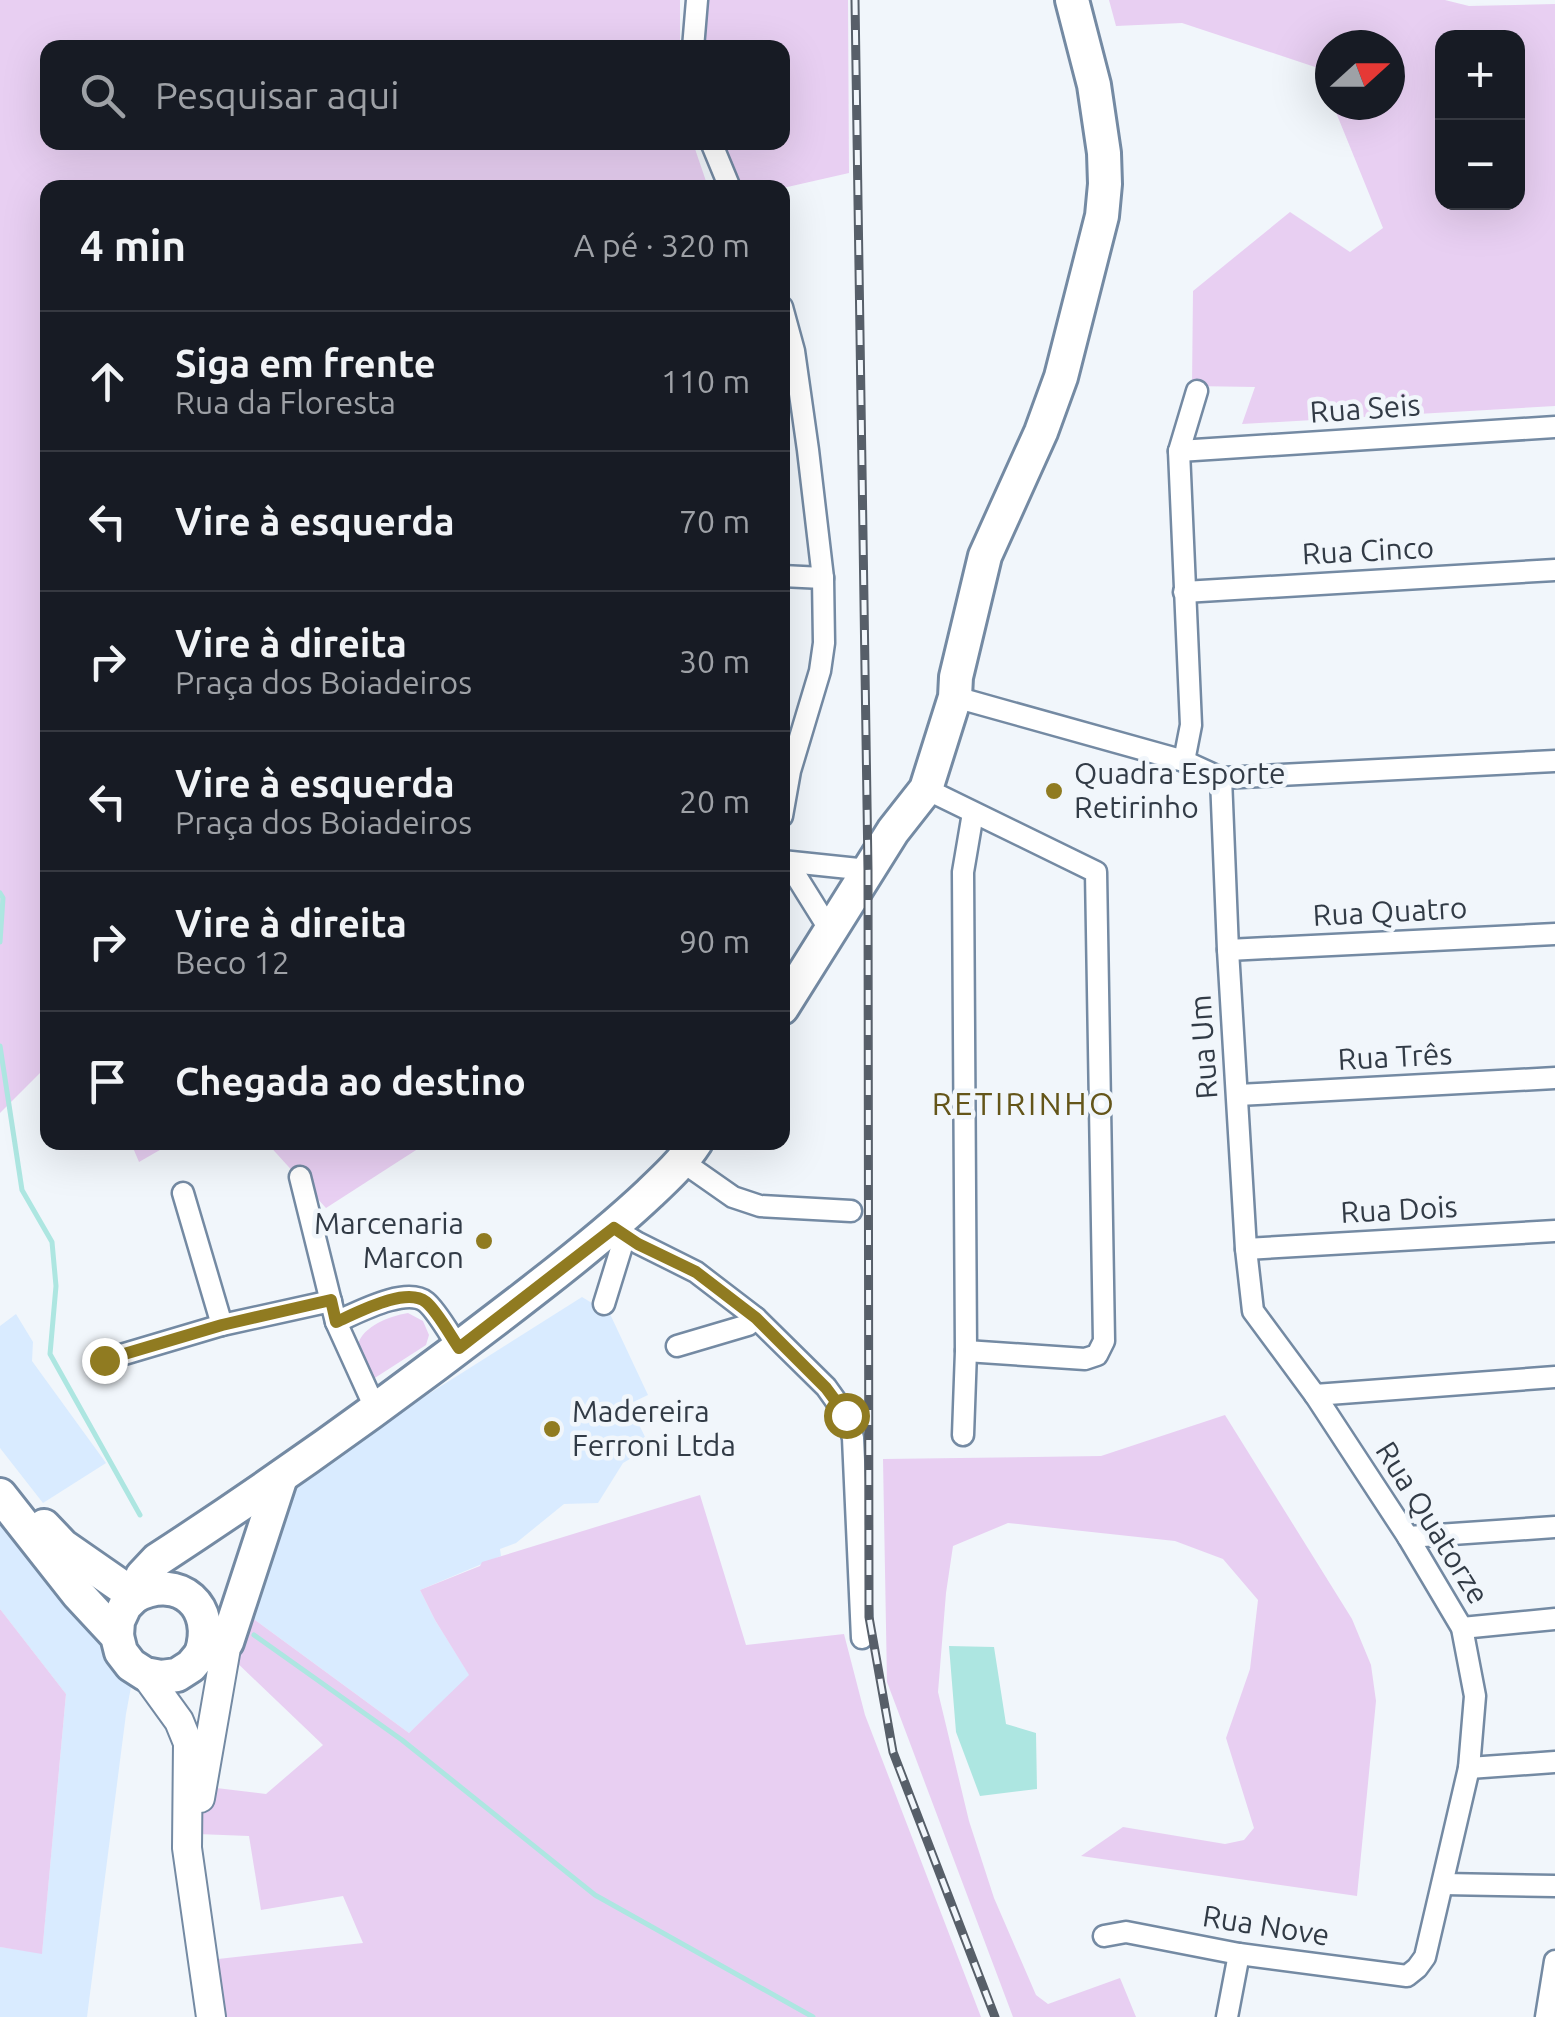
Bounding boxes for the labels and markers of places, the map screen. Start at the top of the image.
place label: Quadra Esporte Retirinho [1074,756,1286,824]
marker: Quadra Esporte Retirinho [1043,780,1065,802]
place label: Marcenaria Marcon [314,1206,464,1274]
marker: Marcenaria Marcon [473,1230,495,1252]
place label: Madereira Ferroni Ltda [572,1394,736,1462]
marker: Madereira Ferroni Ltda [541,1418,563,1440]

